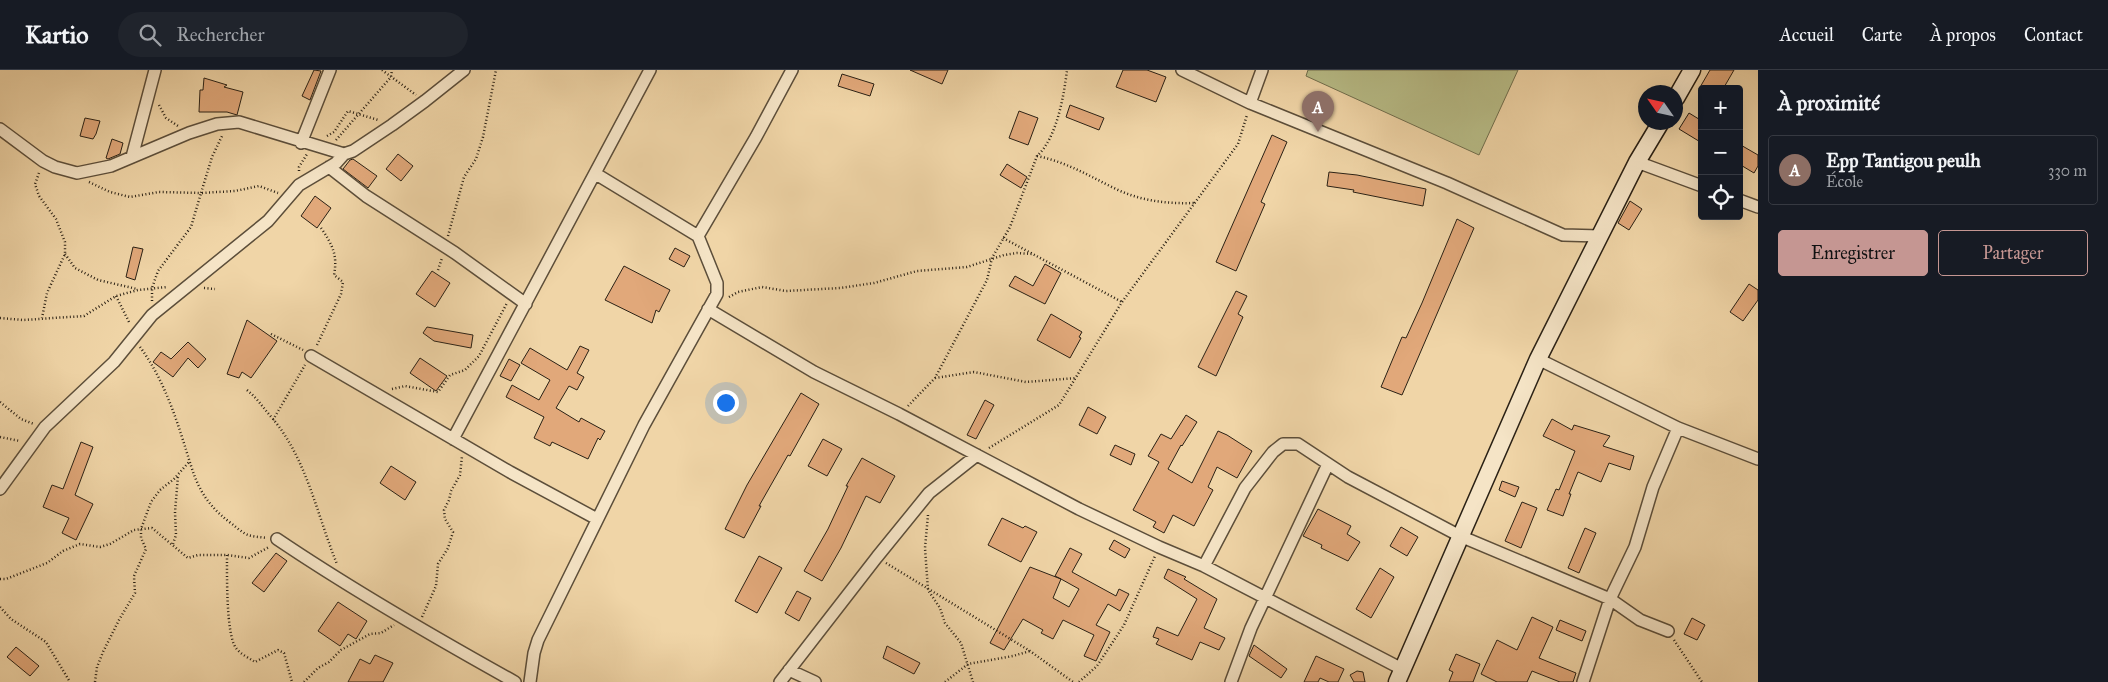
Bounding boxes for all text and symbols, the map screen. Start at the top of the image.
search box [118,12,468,57]
text: Kartio [25,20,88,50]
icon: search [136,21,164,49]
text: Rechercher [176,23,265,46]
text: Accueil [1780,24,1834,46]
text: Carte [1862,24,1902,46]
text: À propos [1930,24,1996,46]
text: Contact [2024,24,2083,46]
north arrow [1638,85,1683,130]
map controls [1698,85,1743,220]
button: + [1698,85,1743,130]
text: À proximité [1778,90,1880,116]
pin: A [1302,91,1334,132]
button: − [1698,130,1743,175]
text: Epp Tantigou peulh [1826,149,1981,172]
text: A [1790,161,1800,180]
text: 330 m [2048,161,2087,180]
text: École [1826,172,1863,191]
button: locate [1698,175,1743,220]
button: Enregistrer [1778,230,1928,276]
button: Partager [1938,230,2088,276]
your location [713,390,739,416]

